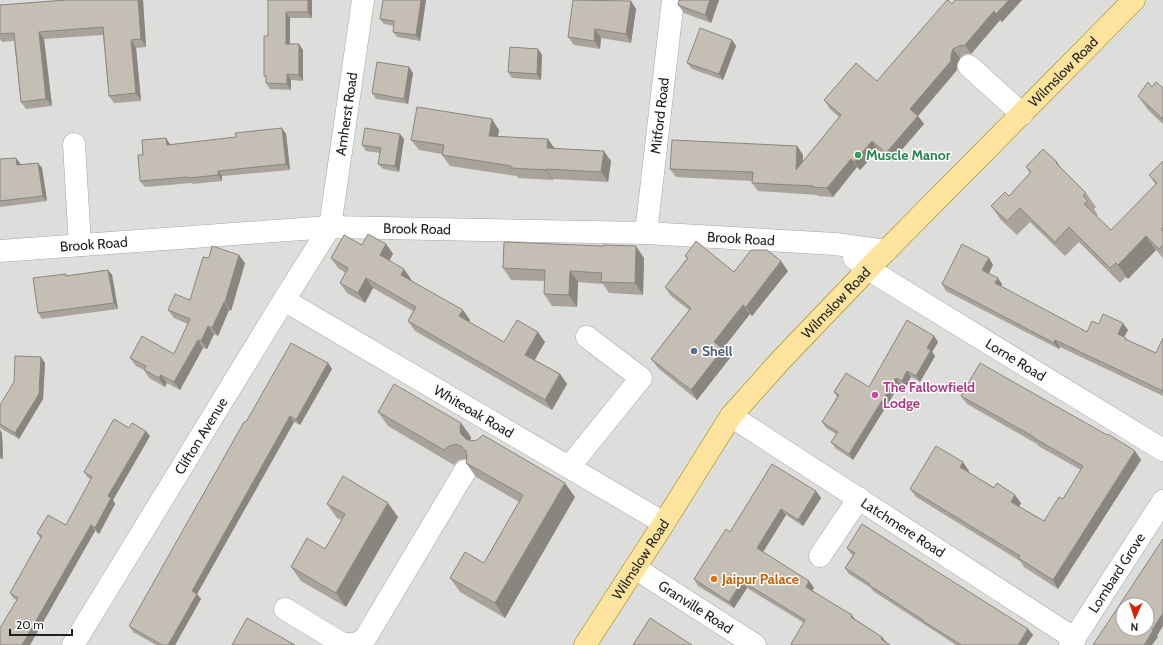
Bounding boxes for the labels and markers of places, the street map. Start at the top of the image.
place label: Muscle Manor [866,146,951,164]
marker: Muscle Manor [853,150,863,160]
place label: Shell [702,342,733,360]
marker: Shell [689,346,699,356]
place label: The Fallowfield Lodge [883,378,975,412]
marker: The Fallowfield Lodge [870,390,880,400]
place label: Jaipur Palace [721,570,799,588]
marker: Jaipur Palace [709,574,719,584]

